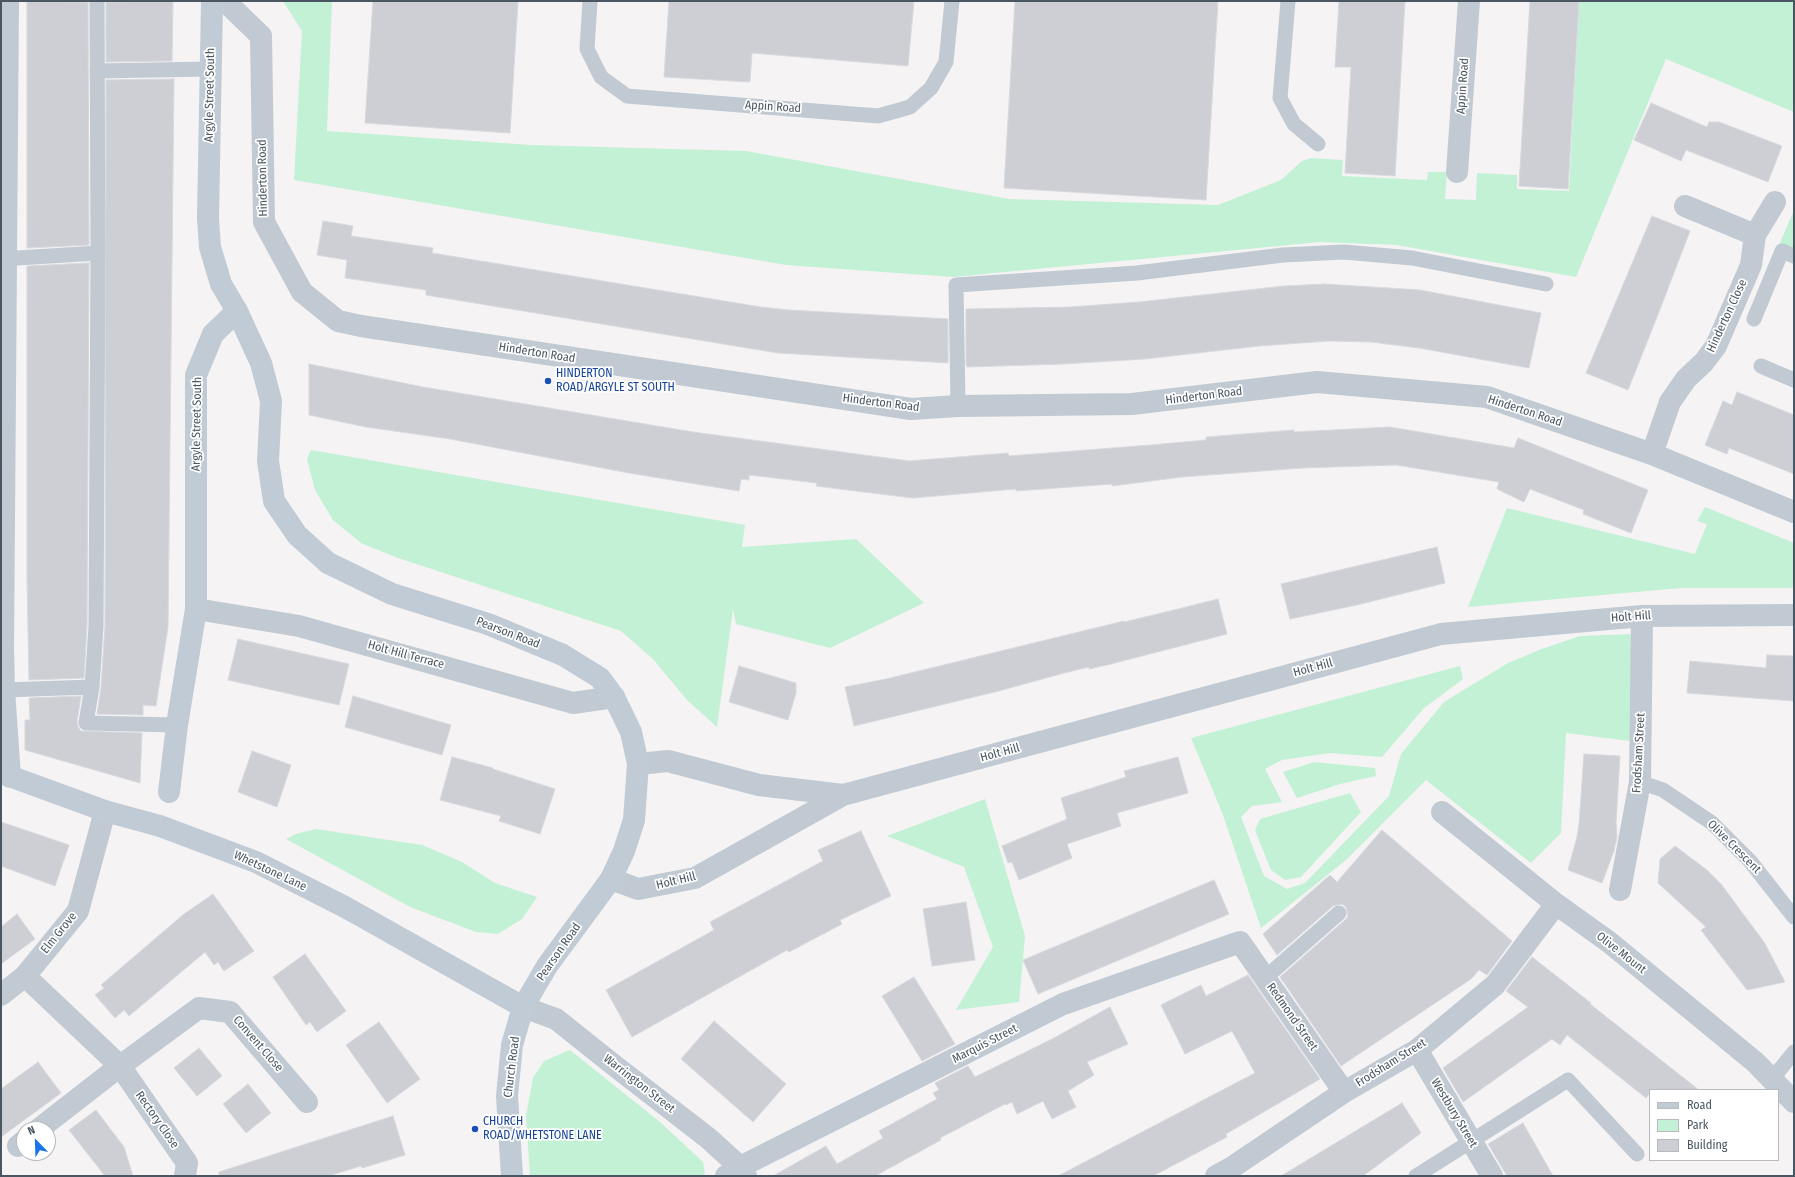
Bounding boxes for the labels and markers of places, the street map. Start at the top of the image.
place label: HINDERTON ROAD/ARGYLE ST SOUTH [556,367,675,395]
marker: HINDERTON ROAD/ARGYLE ST SOUTH [543,376,553,386]
place label: CHURCH ROAD/WHETSTONE LANE [483,1115,602,1143]
marker: CHURCH ROAD/WHETSTONE LANE [470,1124,480,1134]

